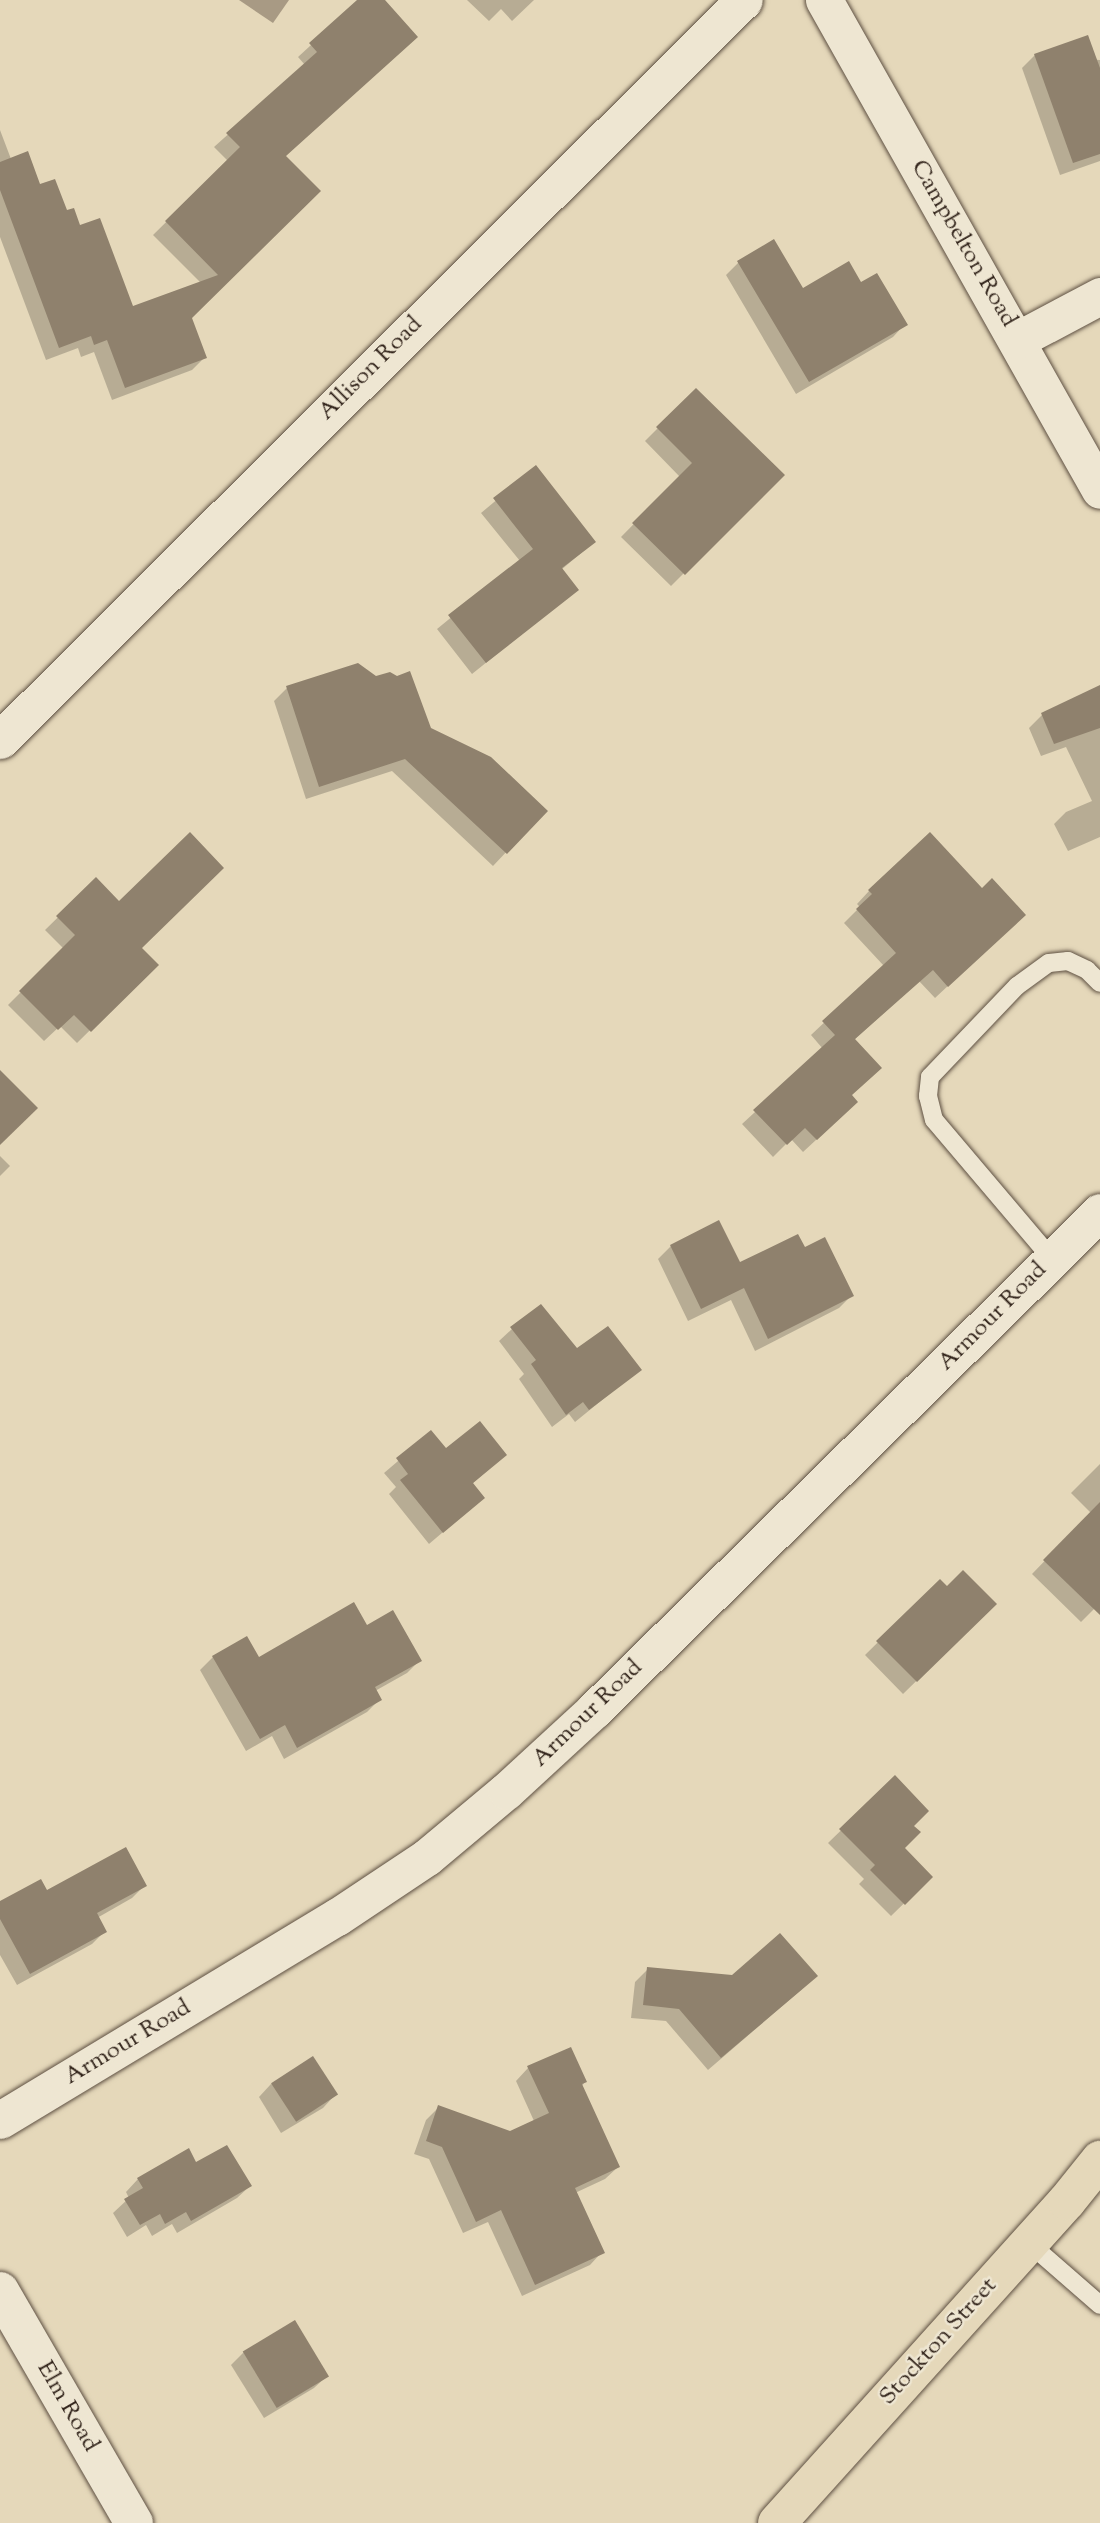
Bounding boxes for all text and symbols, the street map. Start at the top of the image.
street label: Campbelton Road [904,155,1022,333]
street label: Allison Road [313,311,429,427]
street label: Armour Road [932,1256,1054,1378]
street label: Armour Road [527,1654,649,1774]
street label: Armour Road [59,1994,197,2092]
street label: Stockton Street [874,2272,1004,2412]
street label: Elm Road [30,2356,104,2458]

